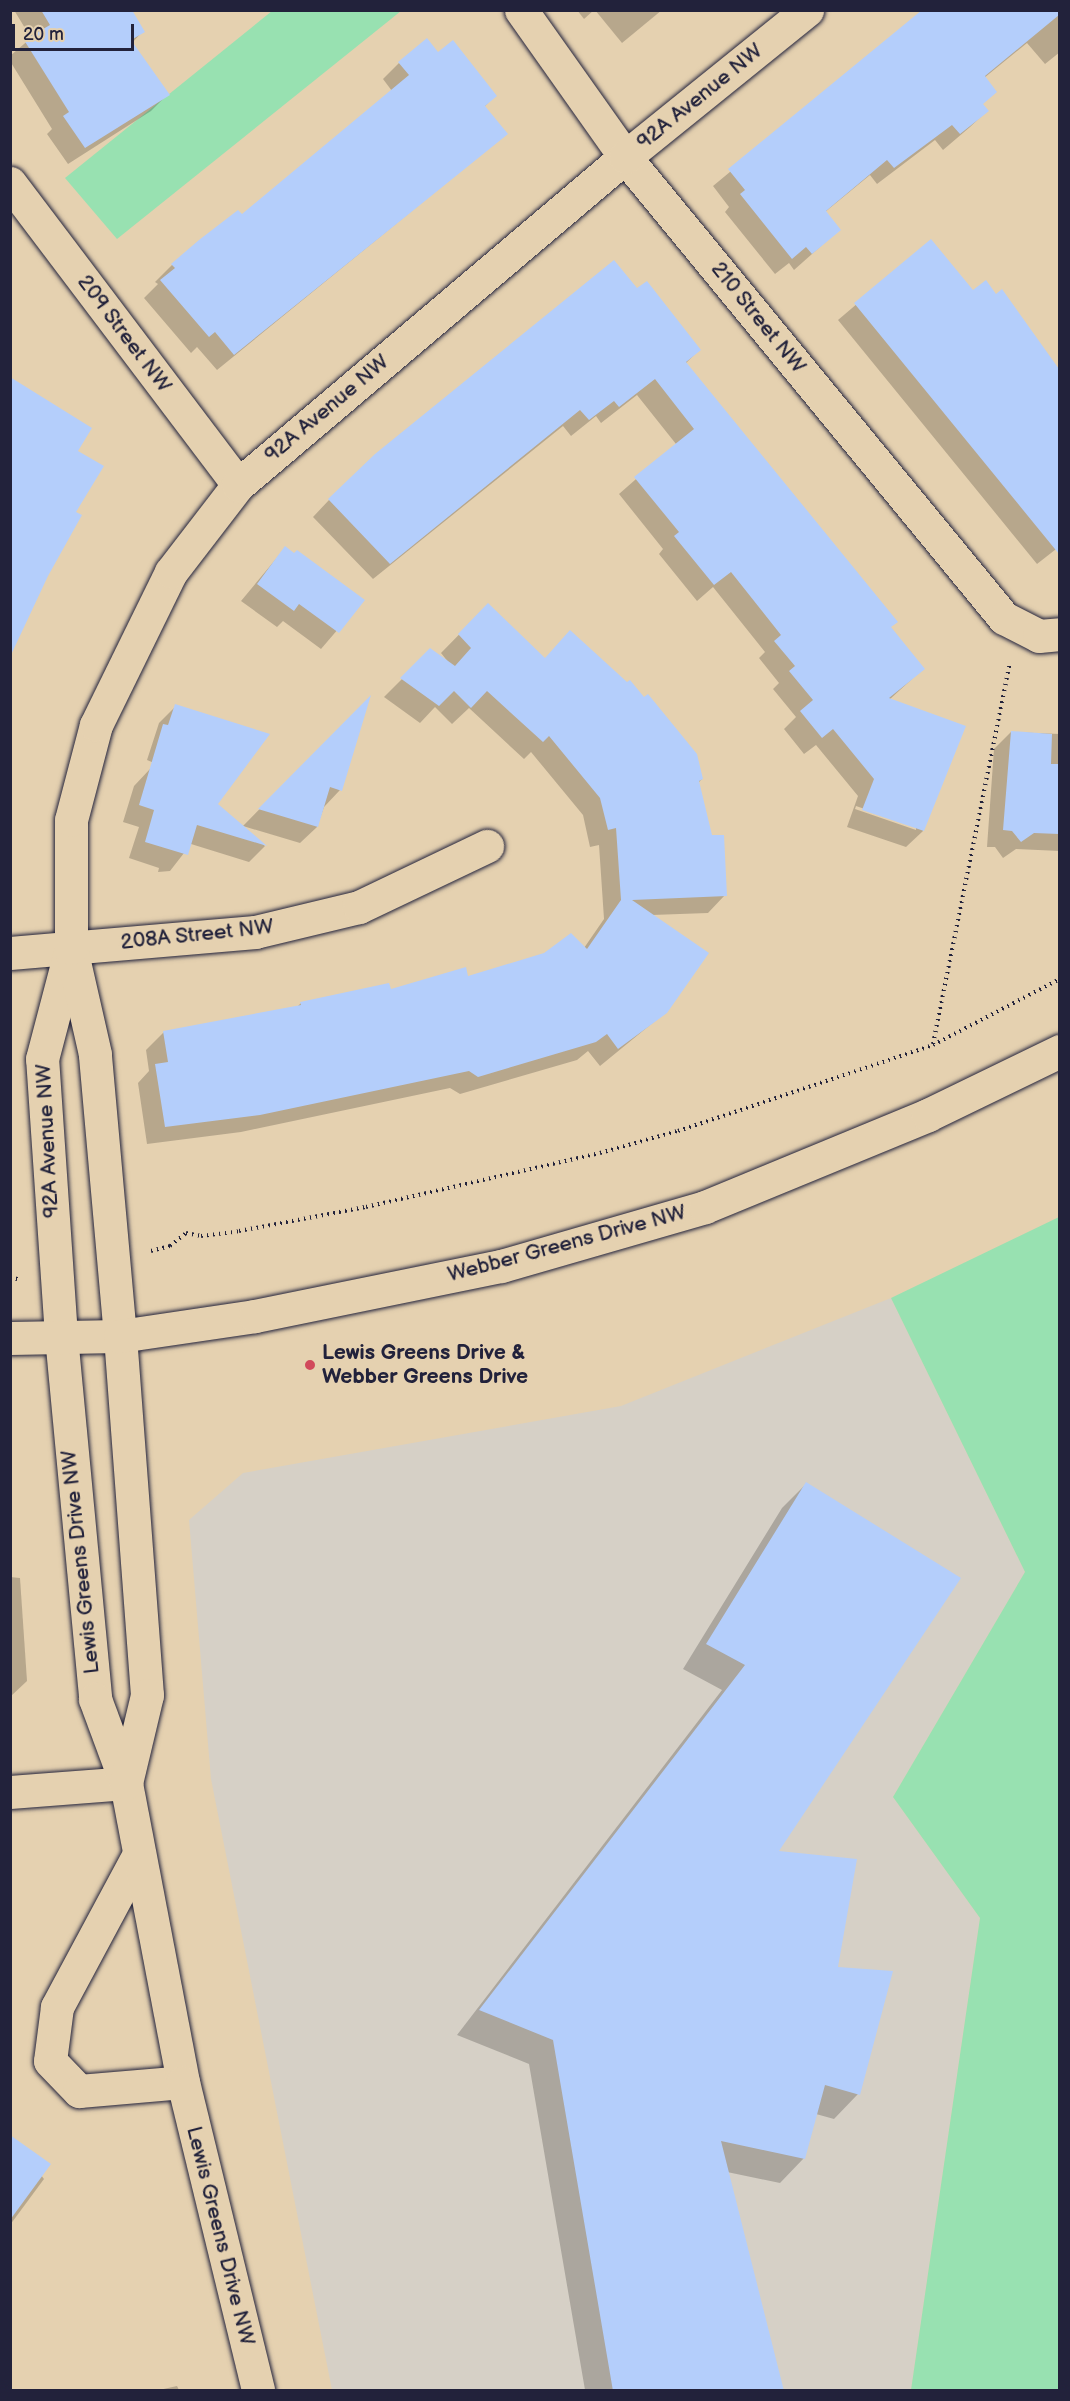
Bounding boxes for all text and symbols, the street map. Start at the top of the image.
scale bar [15,12,136,50]
text: 20 m [23,24,64,45]
street label: 92A Avenue NW [632,39,768,155]
street label: 210 Street NW [705,257,811,379]
street label: 209 Street NW [72,270,176,398]
street label: 92A Avenue NW [260,350,394,468]
street label: 208A Street NW [119,914,275,956]
street label: 92A Avenue NW [31,1063,65,1219]
street label: Webber Greens Drive NW [445,1200,689,1288]
place label: Lewis Greens Drive & Webber Greens Drive [322,1340,528,1390]
marker: Lewis Greens Drive & Webber Greens Drive [303,1358,317,1372]
street label: Lewis Greens Drive NW [57,1449,105,1675]
street label: Lewis Greens Drive NW [181,2124,259,2348]

